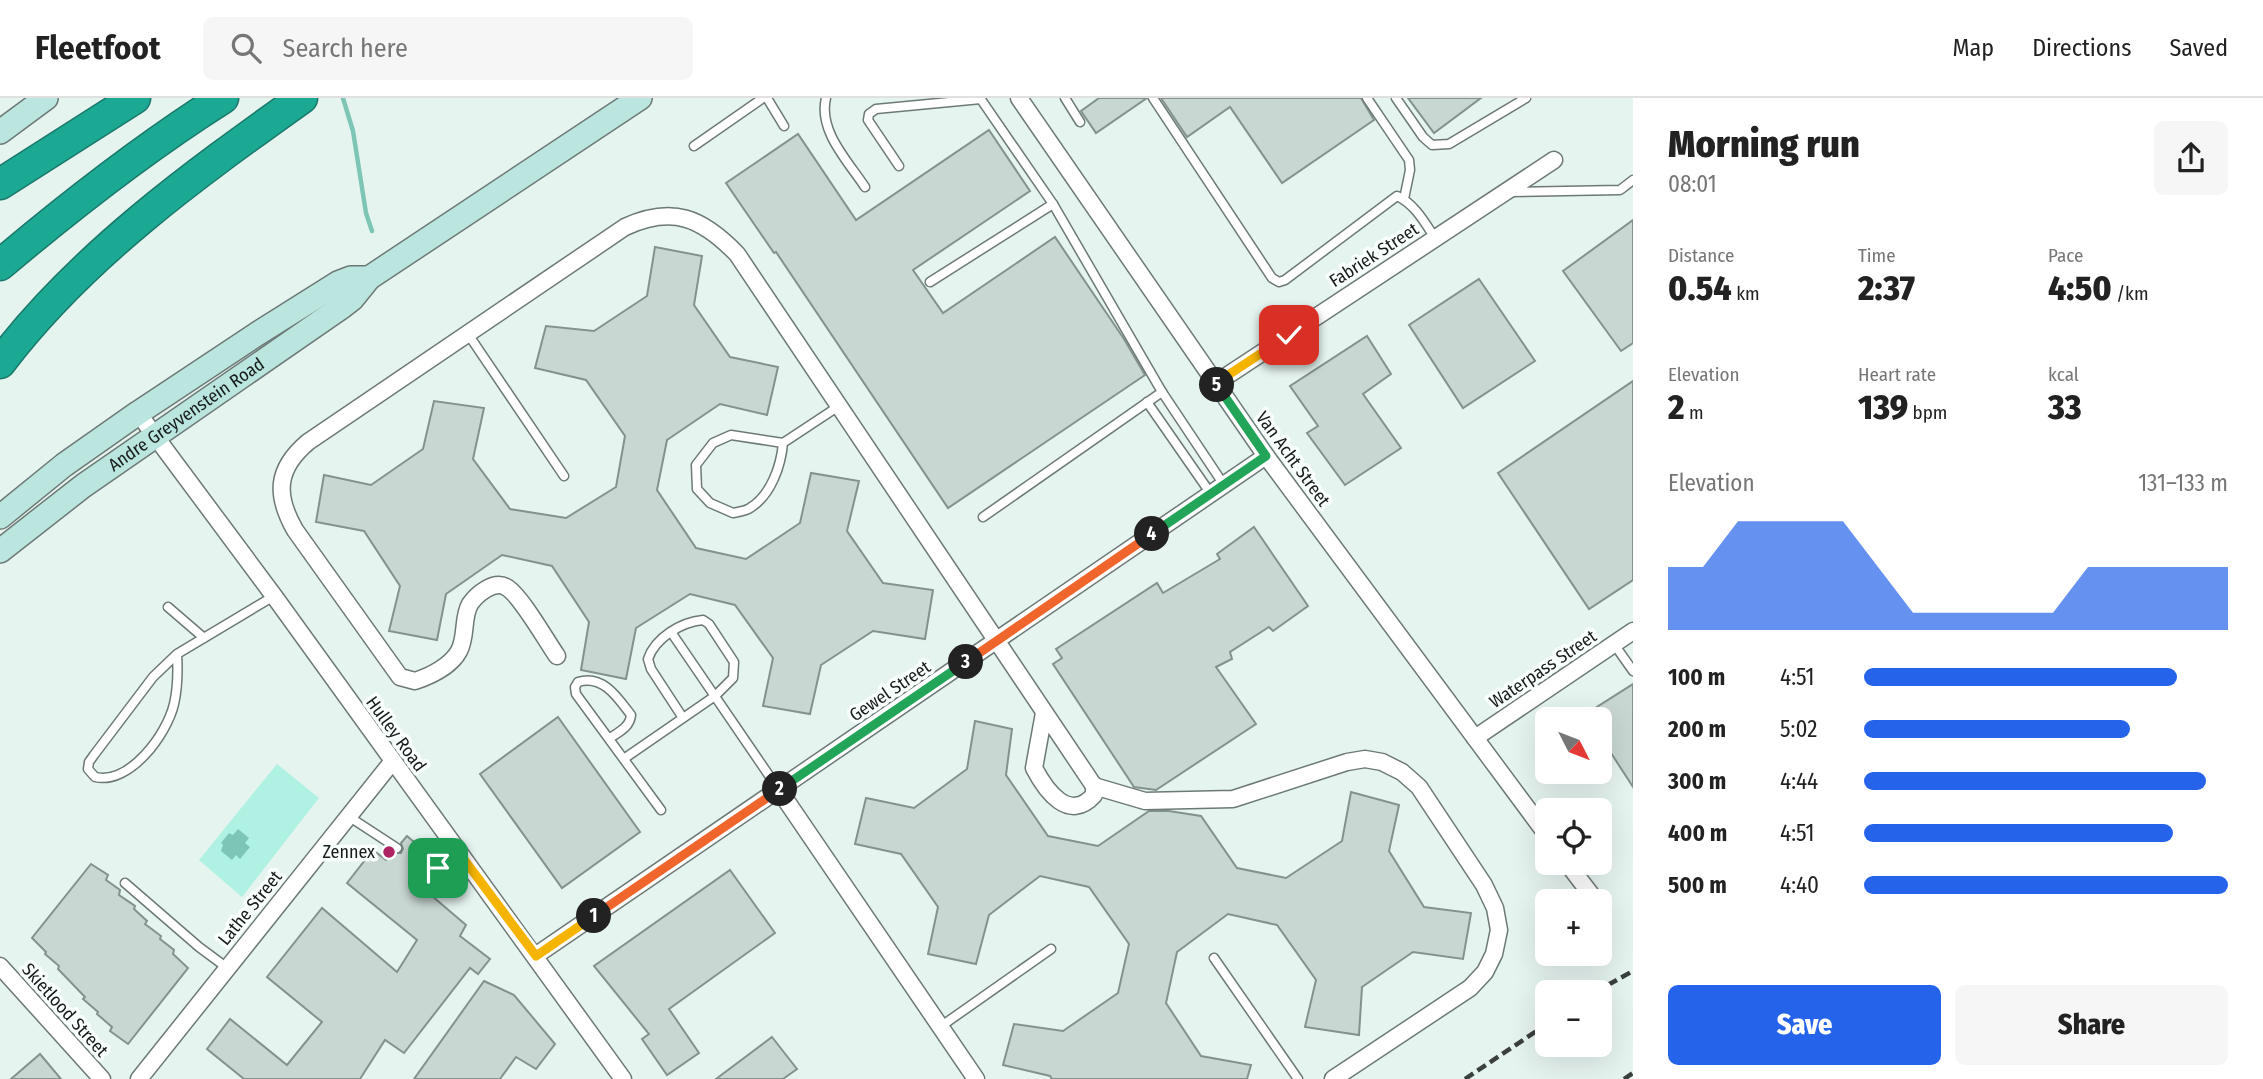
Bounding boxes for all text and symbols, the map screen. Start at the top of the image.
search box [203,17,693,80]
text: Fleetfoot [35,28,161,68]
icon: search [227,29,265,67]
text: Search here [283,33,408,64]
text: Map [1953,34,1994,62]
text: Directions [2032,34,2131,62]
text: Saved [2169,34,2228,62]
text: Morning run [1668,121,1860,167]
button: share [2154,121,2228,195]
text: 08:01 [1668,170,1717,198]
street label: Fabriek Street [1325,218,1423,292]
text: Distance [1668,244,1735,267]
text: Time [1858,244,1896,267]
text: Pace [2048,244,2083,267]
text: 0.54 [1668,267,1732,309]
text: 2:37 [1858,267,1915,309]
text: 4:50 [2048,267,2112,309]
text: km [1732,282,1760,305]
text: /km [2112,282,2149,305]
pin [1259,305,1319,365]
icon: check [1270,316,1308,354]
street label: Andre Greyvenstein Road [104,353,268,476]
text: Elevation [1668,363,1740,386]
text: Heart rate [1858,363,1936,386]
text: kcal [2048,363,2079,386]
pin: 5 [1200,368,1234,402]
text: 5 [1212,373,1221,396]
text: 2 [1668,386,1684,428]
text: 139 [1858,386,1908,428]
text: 33 [2048,386,2082,428]
text: m [1684,401,1704,424]
text: bpm [1908,401,1947,424]
street label: Van Acht Street [1251,407,1335,511]
text: Elevation [1668,469,1755,497]
text: 131–133 m [2138,469,2228,497]
pin: 4 [1134,516,1170,551]
text: 4 [1147,522,1156,545]
street label: Waterpass Street [1485,625,1601,713]
pin: 3 [948,644,984,680]
text: 3 [961,650,970,673]
street label: Gewel Street [845,656,935,726]
text: 100 m [1668,663,1725,691]
text: 4:51 [1780,663,1815,691]
street label: Hulley Road [361,692,431,776]
north arrow [1535,707,1612,784]
map controls [1535,707,1612,1057]
text: 200 m [1668,715,1726,743]
text: 5:02 [1780,715,1817,743]
text: 300 m [1668,767,1726,795]
text: 4:44 [1780,767,1818,795]
pin: 2 [762,772,798,806]
text: 2 [775,777,784,800]
button: locate [1535,798,1612,875]
text: 400 m [1668,819,1727,847]
text: 4:51 [1780,819,1815,847]
pin [408,838,468,898]
place label: Zennex [322,841,375,863]
marker: Zennex [381,844,397,860]
icon: arrive [419,849,457,887]
street label: Lathe Street [213,866,287,950]
text: 500 m [1668,871,1727,899]
text: 4:40 [1780,871,1819,899]
button: + [1535,889,1612,966]
pin: 1 [576,898,612,934]
text: 1 [589,904,598,927]
street label: Skietlood Street [17,959,113,1061]
button: − [1535,980,1612,1057]
button: Save [1668,985,1941,1065]
button: Share [1955,985,2228,1065]

